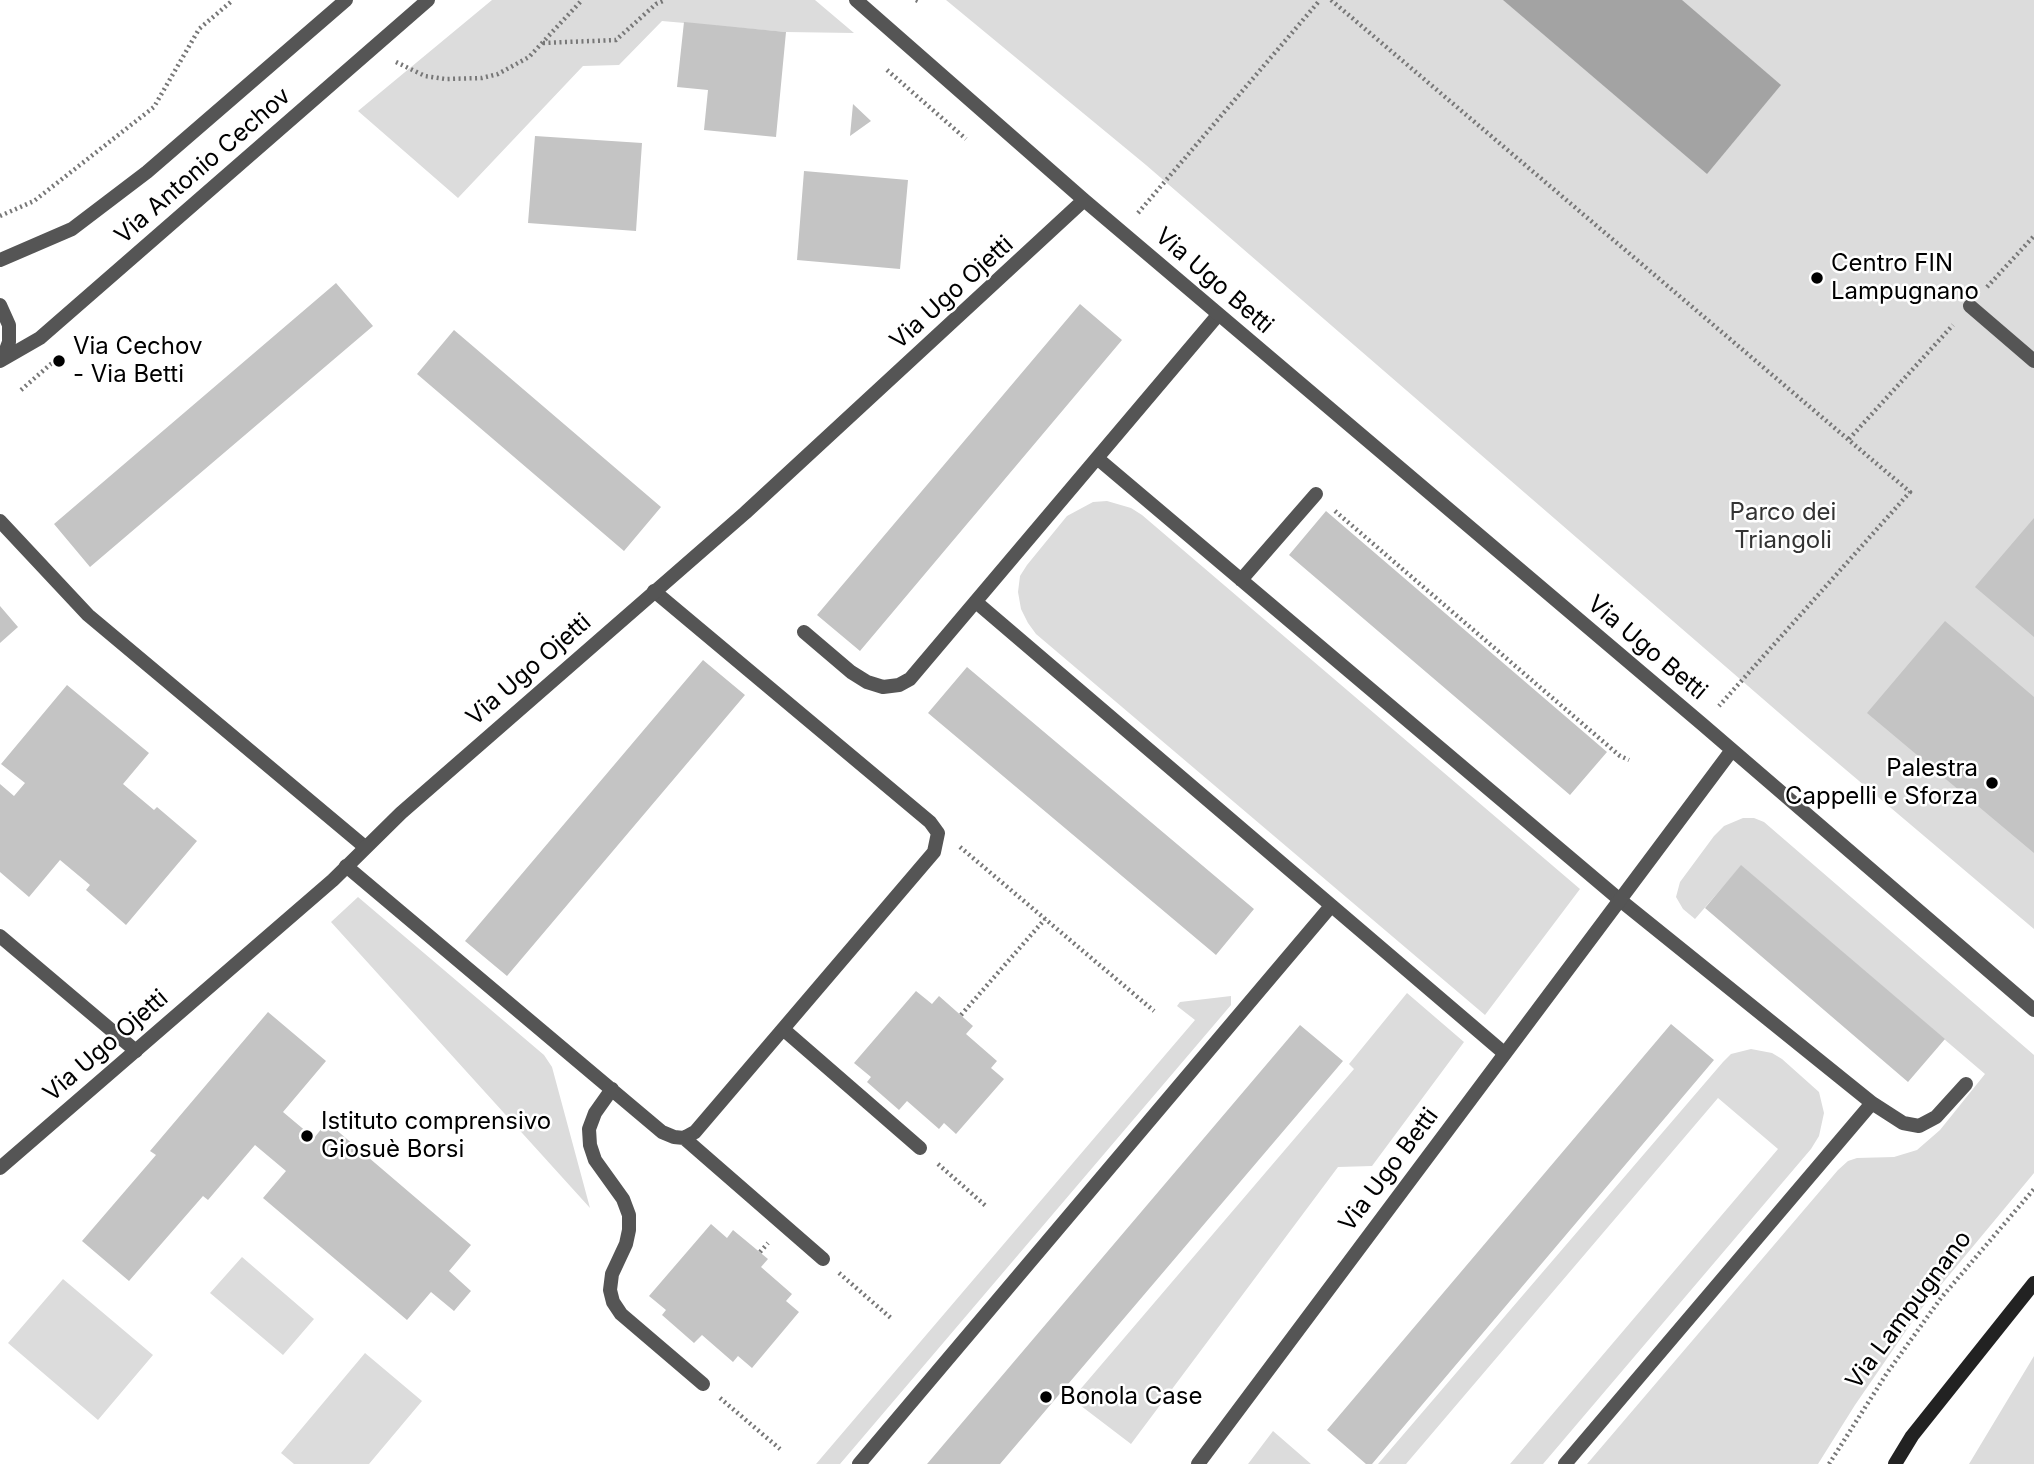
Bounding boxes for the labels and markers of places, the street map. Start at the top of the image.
place label: Centro FIN Lampugnano [1831,250,1979,306]
marker: Centro FIN Lampugnano [1809,270,1825,286]
place label: Via Cechov - Via Betti [73,333,202,389]
marker: Via Cechov - Via Betti [51,353,67,369]
place label: Palestra Cappelli e Sforza [1785,755,1978,811]
marker: Palestra Cappelli e Sforza [1984,775,2000,791]
place label: Istituto comprensivo Giosuè Borsi [321,1108,551,1164]
marker: Istituto comprensivo Giosuè Borsi [299,1128,315,1144]
place label: Bonola Case [1060,1383,1202,1411]
marker: Bonola Case [1038,1389,1054,1405]

